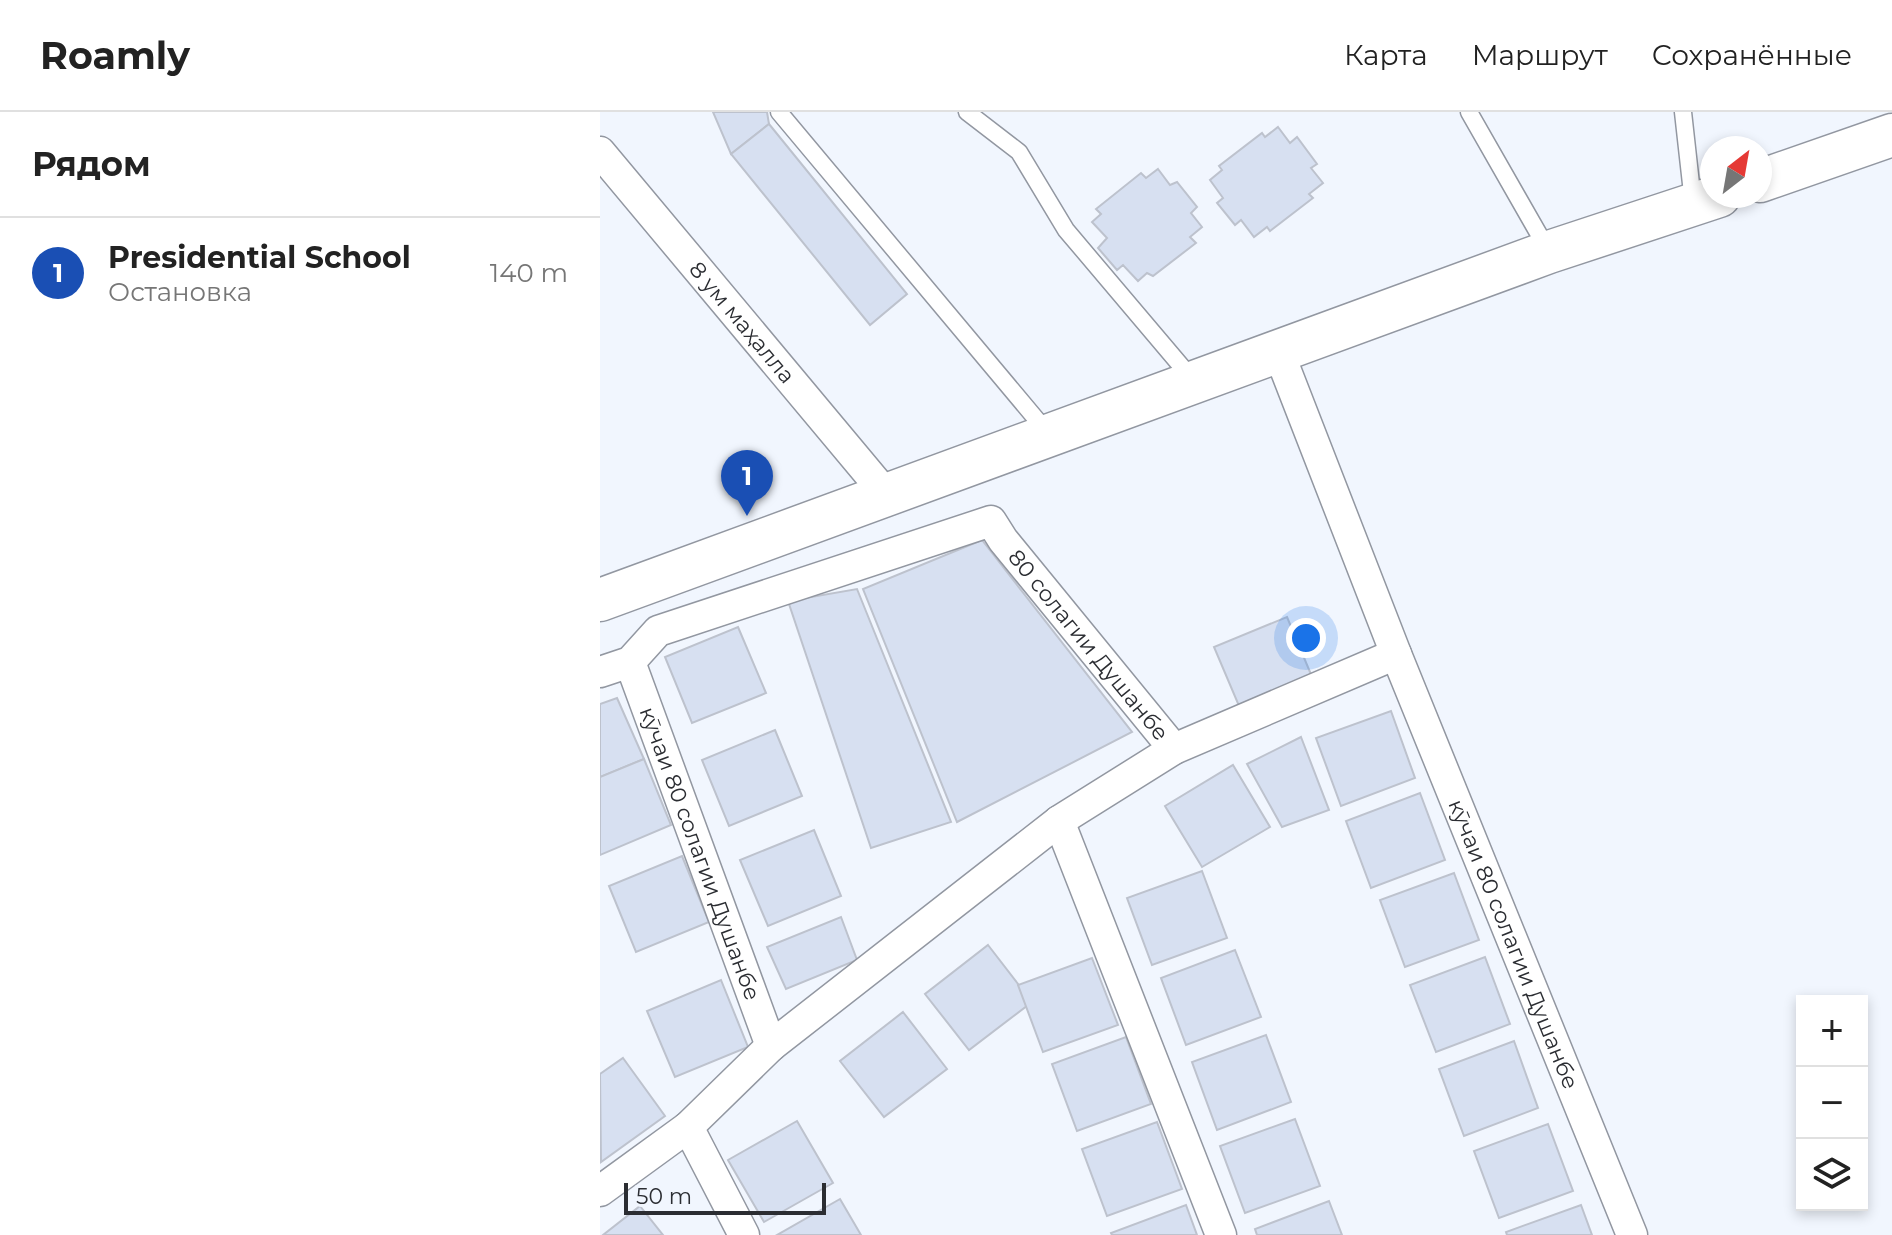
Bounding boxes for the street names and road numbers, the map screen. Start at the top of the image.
street label: 8 ум маҳалла [684,256,801,389]
street label: 80 солагии Душанбе [1003,544,1175,746]
street label: кӯчаи 80 солагии Душанбе [634,703,767,1004]
street label: кӯчаи 80 солагии Душанбе [1443,795,1585,1093]

